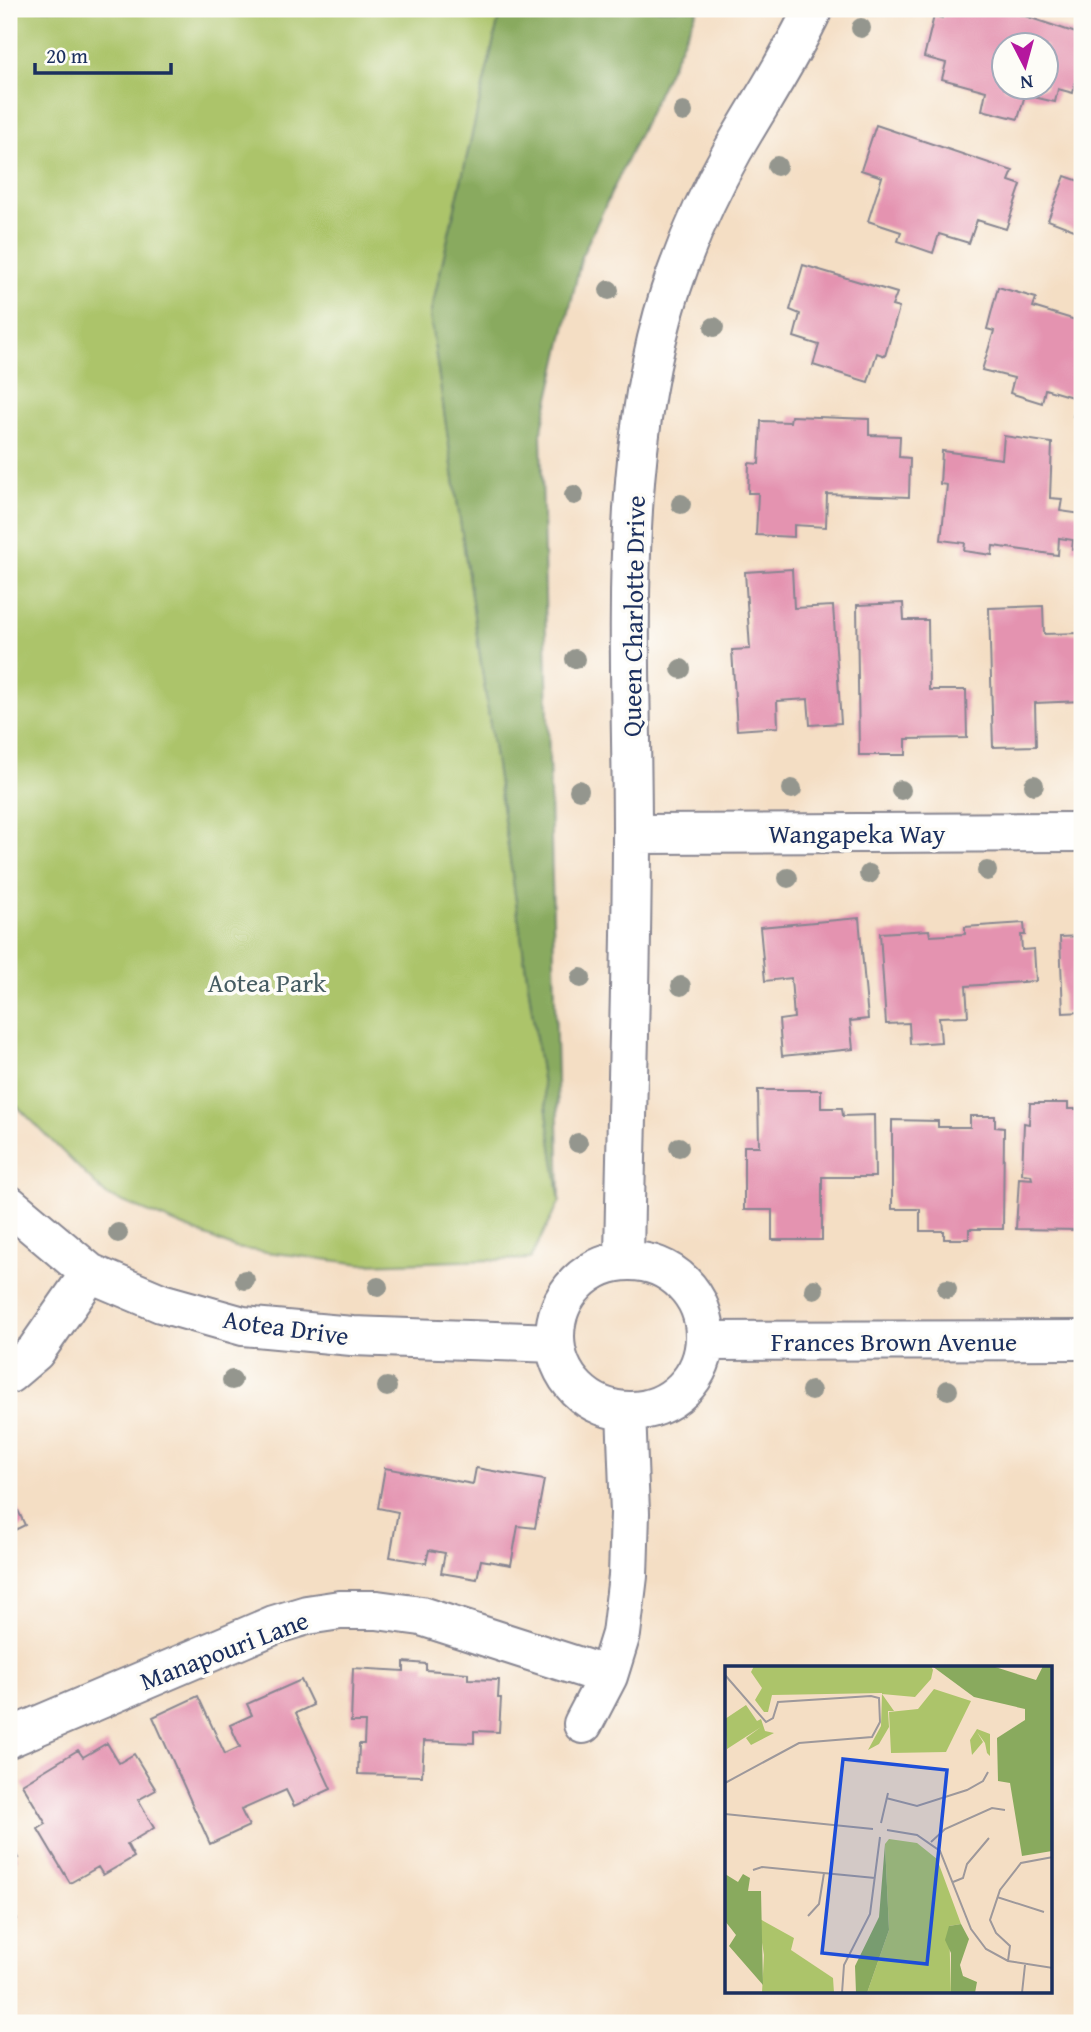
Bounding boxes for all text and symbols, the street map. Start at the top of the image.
scale bar [35,32,172,76]
north arrow [990,32,1060,102]
text: 20 m [46,40,88,71]
text: N [1019,68,1035,98]
street label: Queen Charlotte Drive [611,495,655,737]
street label: Wangapeka Way [769,814,946,853]
park label: Aotea Park [208,963,327,1002]
street label: Aotea Drive [221,1299,351,1355]
street label: Frances Brown Avenue [771,1322,1017,1361]
street label: Manapouri Lane [134,1600,314,1700]
inset map [725,1666,1052,1994]

